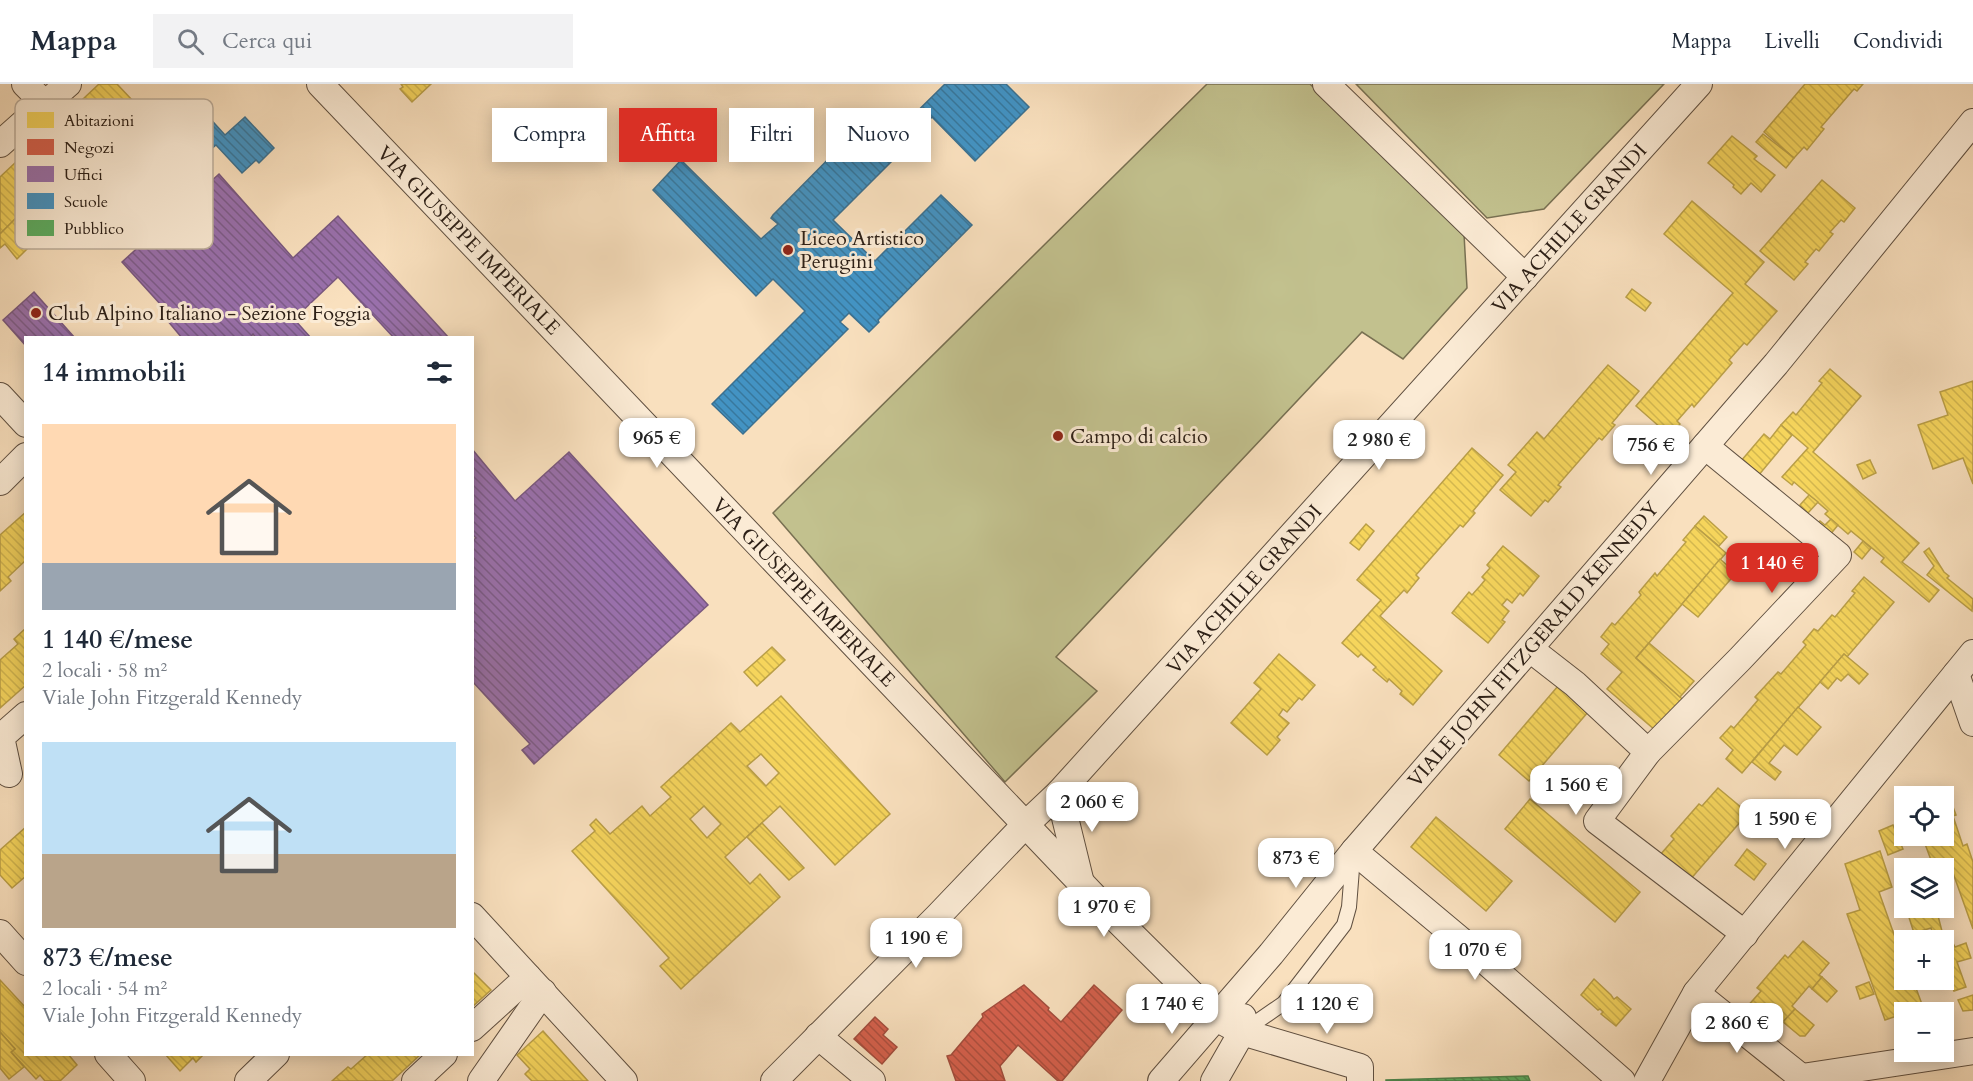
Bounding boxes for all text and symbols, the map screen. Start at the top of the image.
search box [153,14,573,68]
text: Mappa [30,22,117,60]
icon: search [174,25,207,58]
text: Cerca qui [222,26,312,56]
text: Mappa [1671,27,1732,56]
text: Livelli [1765,27,1820,56]
text: Condividi [1853,27,1943,56]
legend [15,99,213,249]
chip: Compra [492,108,607,162]
chip: Affitta [619,108,717,162]
chip: Filtri [729,108,814,162]
chip: Nuovo [826,108,931,162]
text: Abitazioni [64,110,135,132]
text: Negozi [64,137,115,159]
street label: VIA ACHILLE GRANDI [1486,137,1653,319]
street label: VIA GIUSEPPE IMPERIALE [371,140,566,341]
text: Uffici [64,164,103,186]
text: Scuole [64,191,108,213]
text: Pubblico [64,218,124,240]
place label: Liceo Artistico Perugini [800,225,924,275]
marker: Liceo Artistico Perugini [781,243,795,257]
place label: Club Alpino Italiano - Sezione Foggia [48,300,371,327]
marker: Club Alpino Italiano - Sezione Foggia [29,306,43,320]
text: 14 immobili [42,355,186,390]
icon: filters [423,356,456,389]
pin: 965 € [615,418,699,469]
pin: 2 980 € [1324,420,1434,471]
place label: Campo di calcio [1070,423,1208,450]
text: 965 € [633,424,681,451]
pin: 756 € [1609,425,1693,476]
text: 2 980 € [1347,426,1411,453]
marker: Campo di calcio [1051,429,1065,443]
text: 756 € [1627,431,1675,458]
icon: home [195,463,303,571]
street label: VIA GIUSEPPE IMPERIALE [706,492,901,693]
street label: VIALE JOHN FITZGERALD KENNEDY [1402,496,1665,793]
street label: VIA ACHILLE GRANDI [1161,498,1328,680]
pin: 1 140 € [1717,543,1827,594]
text: 1 140 € [1740,549,1804,576]
text: 1 140 €/mese [42,622,193,657]
text: 2 locali · 58 m² [42,657,167,684]
text: Viale John Fitzgerald Kennedy [42,684,302,711]
pin: 1 560 € [1521,765,1631,816]
text: 1 560 € [1544,771,1608,798]
icon: home [195,781,303,889]
pin: 2 060 € [1037,782,1147,833]
map controls [1894,786,1954,1062]
button: locate [1894,786,1954,846]
text: 2 060 € [1060,788,1124,815]
pin: 1 590 € [1730,799,1840,850]
text: 1 590 € [1753,805,1817,832]
pin: 873 € [1254,838,1338,889]
text: 873 € [1272,844,1320,871]
button: layers [1894,858,1954,918]
pin: 1 970 € [1049,887,1159,938]
text: 1 970 € [1072,893,1136,920]
pin: 1 190 € [861,918,971,969]
text: 1 190 € [884,924,948,951]
pin: 1 070 € [1420,930,1530,981]
button: + [1894,930,1954,990]
text: 1 070 € [1443,936,1507,963]
text: 873 €/mese [42,940,173,975]
text: 2 locali · 54 m² [42,975,167,1002]
pin: 1 740 € [1117,984,1227,1035]
pin: 1 120 € [1272,984,1382,1035]
text: 1 740 € [1140,990,1204,1017]
text: 1 120 € [1295,990,1359,1017]
text: Viale John Fitzgerald Kennedy [42,1002,302,1029]
button: − [1894,1002,1954,1062]
pin: 2 860 € [1682,1003,1792,1054]
text: 2 860 € [1705,1009,1769,1036]

